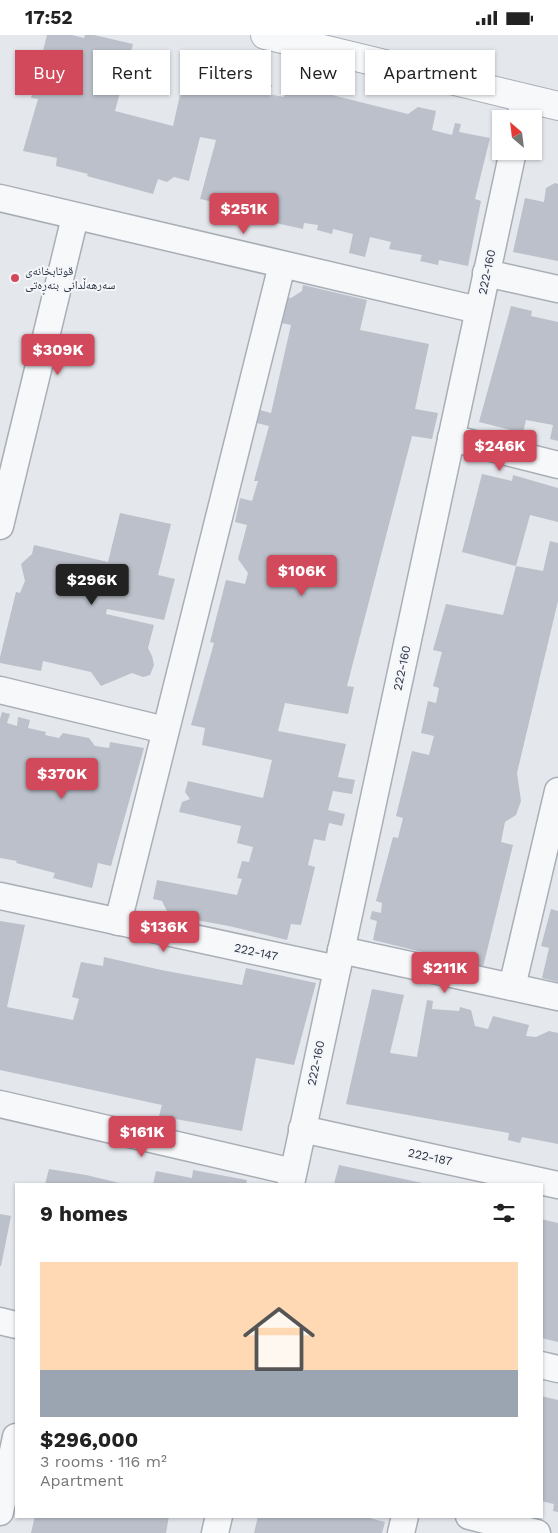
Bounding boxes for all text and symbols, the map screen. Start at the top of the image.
text: 17:52 [25,6,73,29]
chip: Buy [15,50,83,95]
chip: Rent [93,50,170,95]
chip: Filters [180,50,271,95]
chip: New [281,50,355,95]
chip: Apartment [365,50,495,95]
north arrow [492,110,542,160]
map controls [492,110,542,160]
pin: $251K [209,193,279,235]
text: $251K [220,199,268,218]
street label: 222-160 [475,248,499,296]
place label: قوتابخانەی سەرهەڵدانی بنەڕەتی [25,264,115,295]
marker: قوتابخانەی سەرهەڵدانی بنەڕەتی [9,272,21,284]
pin: $309K [23,333,93,376]
text: $309K [33,340,84,359]
pin: $246K [465,429,535,472]
text: $246K [475,436,525,455]
pin: $106K [267,555,337,597]
text: $106K [278,561,326,580]
pin: $296K [57,563,127,606]
text: $296K [67,570,117,589]
street label: 222-160 [390,644,414,692]
pin: $370K [27,757,97,800]
text: $370K [37,764,87,783]
pin: $136K [129,911,199,953]
text: $136K [140,917,188,936]
street label: 222-147 [233,941,279,964]
pin: $211K [410,951,480,994]
text: $211K [423,958,467,977]
street label: 222-160 [304,1039,328,1087]
pin: $161K [107,1115,177,1158]
text: $161K [120,1122,164,1141]
street label: 222-187 [407,1146,454,1169]
icon: filters [490,1199,518,1227]
text: 9 homes [40,1201,128,1226]
icon: home [234,1294,324,1384]
text: $296,000 [40,1427,138,1452]
text: 3 rooms · 116 m² [40,1452,167,1471]
text: Apartment [40,1471,123,1490]

